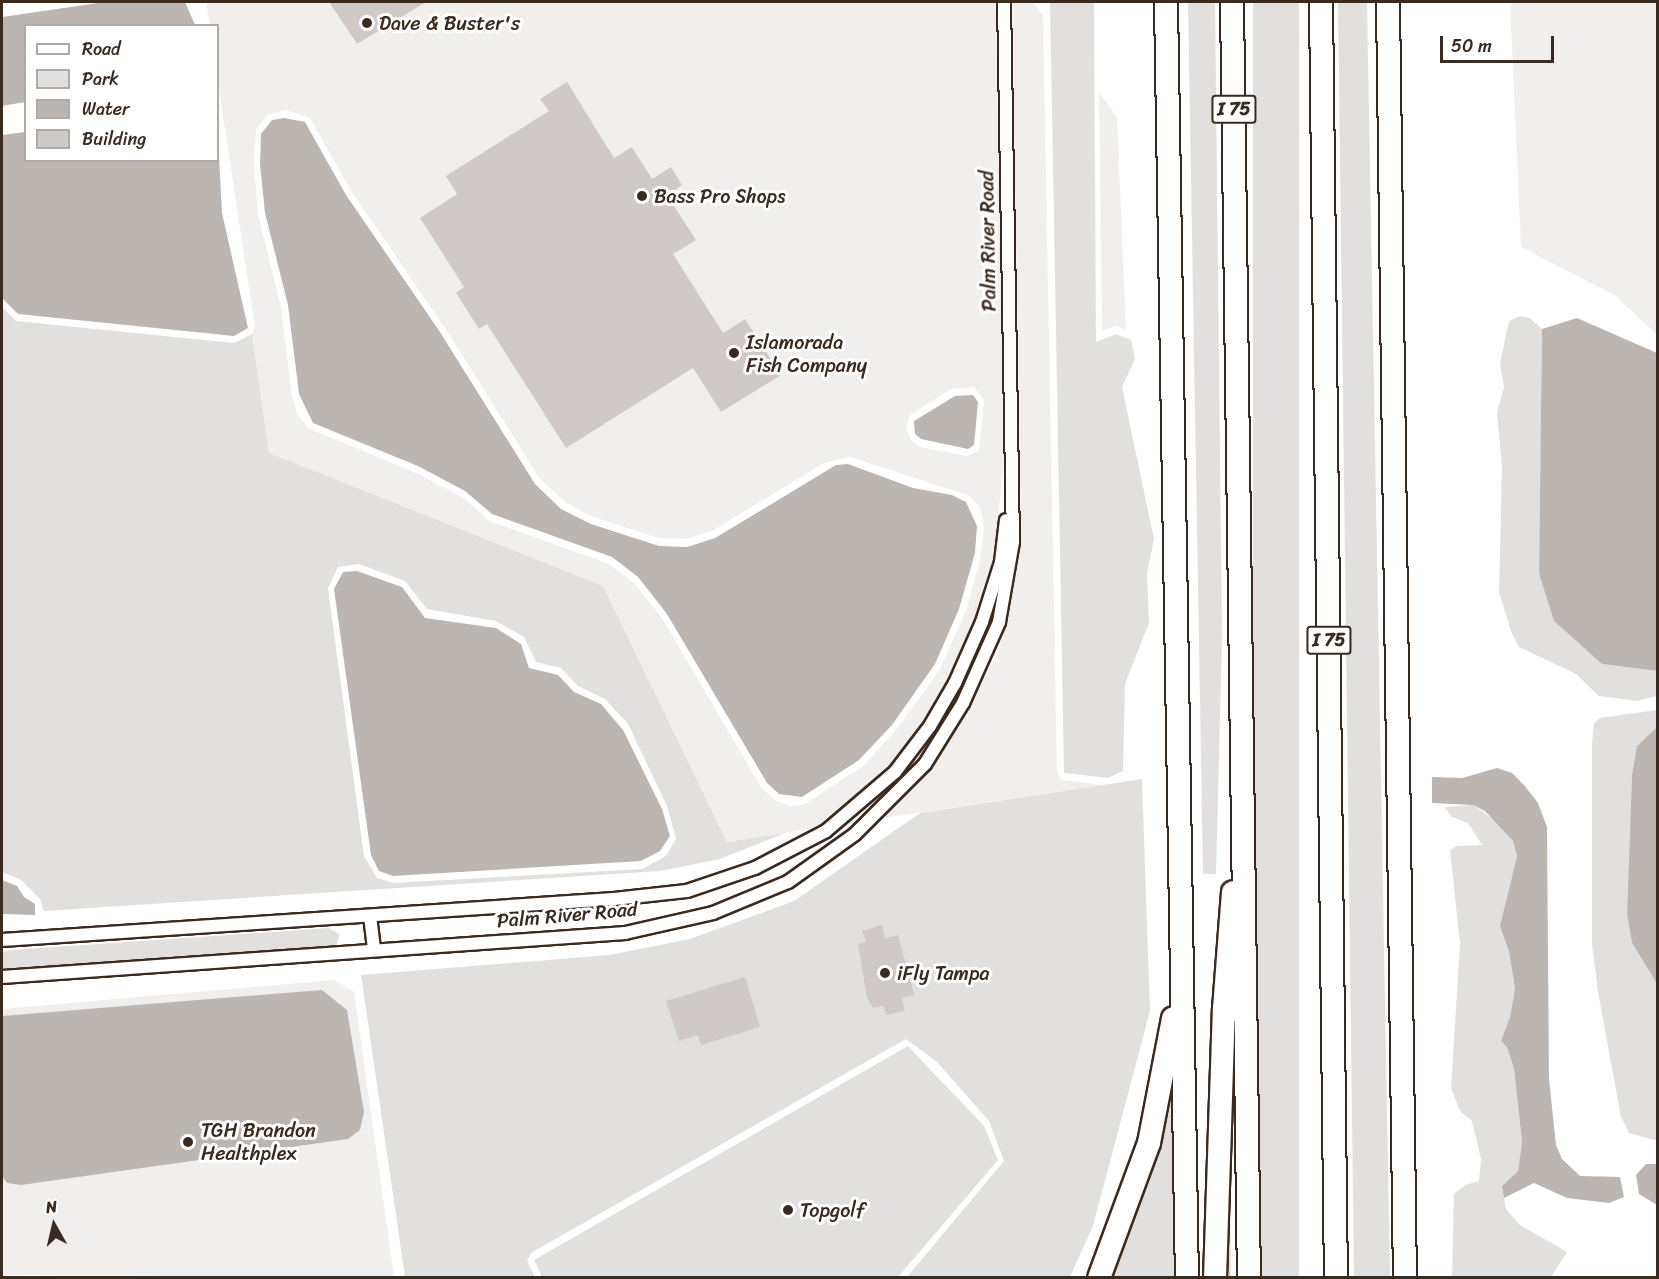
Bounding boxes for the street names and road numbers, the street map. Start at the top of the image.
road number: I 75 [1210,94,1258,124]
street label: Palm River Road [975,170,1001,312]
road number: I 75 [1305,625,1353,655]
street label: Palm River Road [495,897,639,933]

